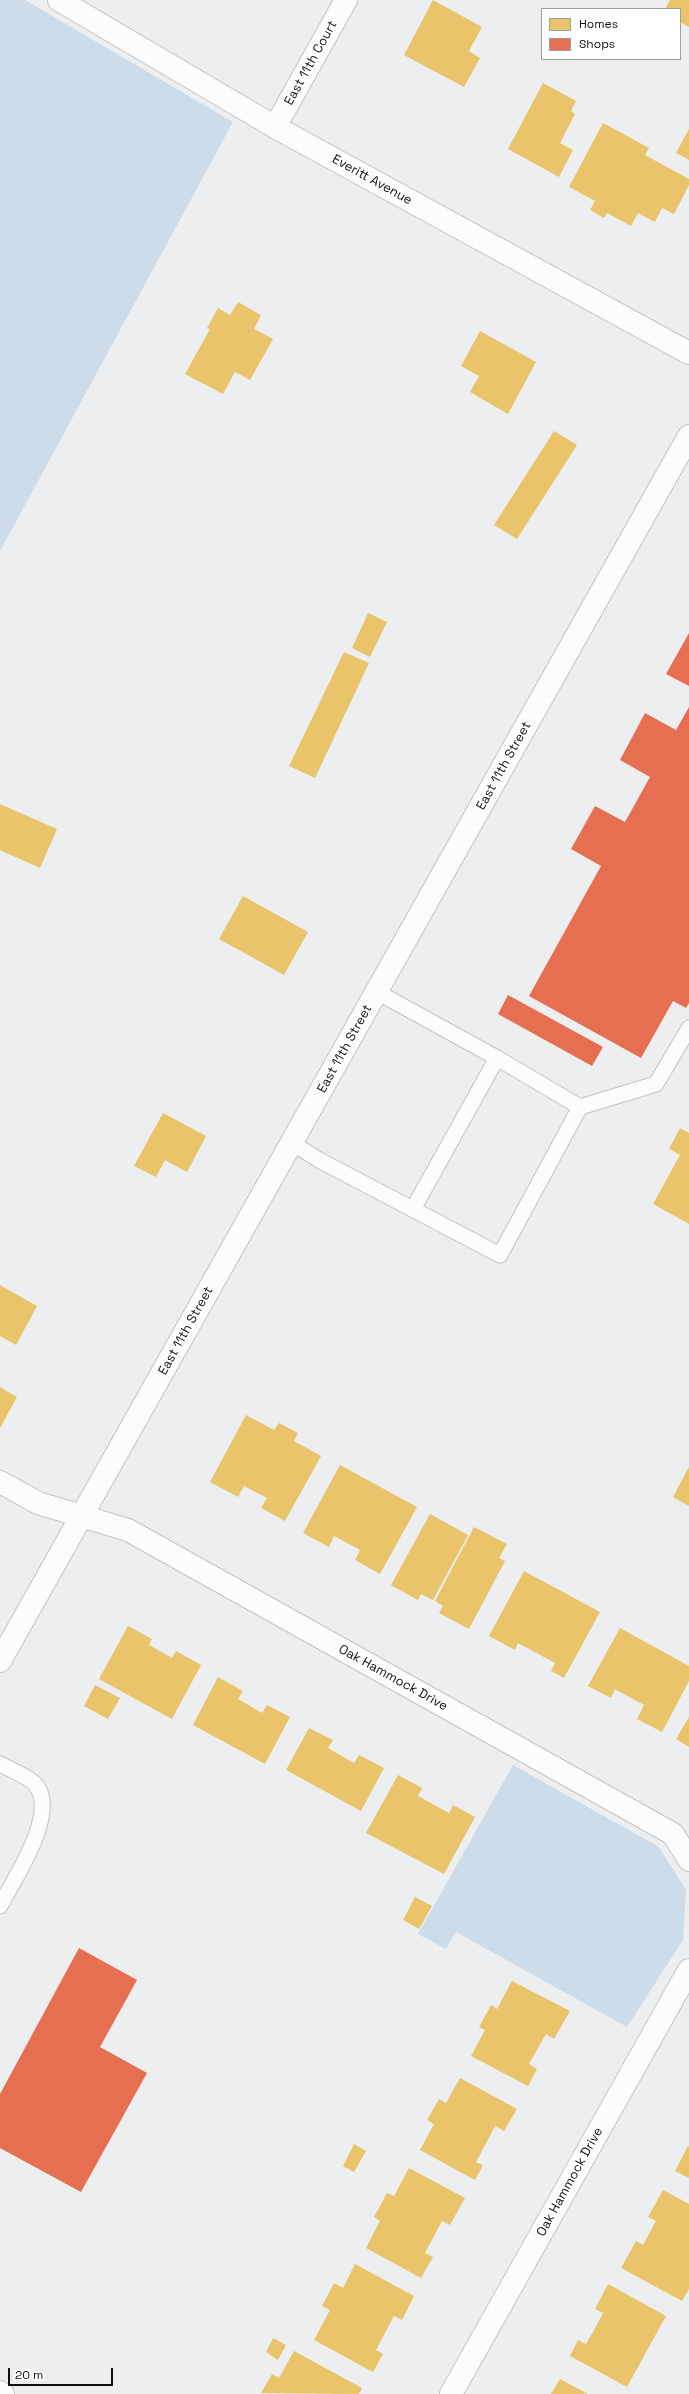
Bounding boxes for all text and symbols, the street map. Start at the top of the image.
legend [541,8,681,60]
text: Homes [579,16,618,32]
street label: East 11th Court [281,18,341,108]
text: Shops [579,36,615,52]
street label: Everitt Avenue [329,152,415,208]
street label: East 11th Street [473,719,535,813]
street label: East 11th Street [314,1002,376,1096]
street label: East 11th Street [155,1284,217,1378]
street label: Oak Hammock Drive [336,1642,450,1714]
street label: Oak Hammock Drive [534,2125,606,2239]
scale bar [10,2360,115,2386]
text: 20 m [15,2367,43,2383]

